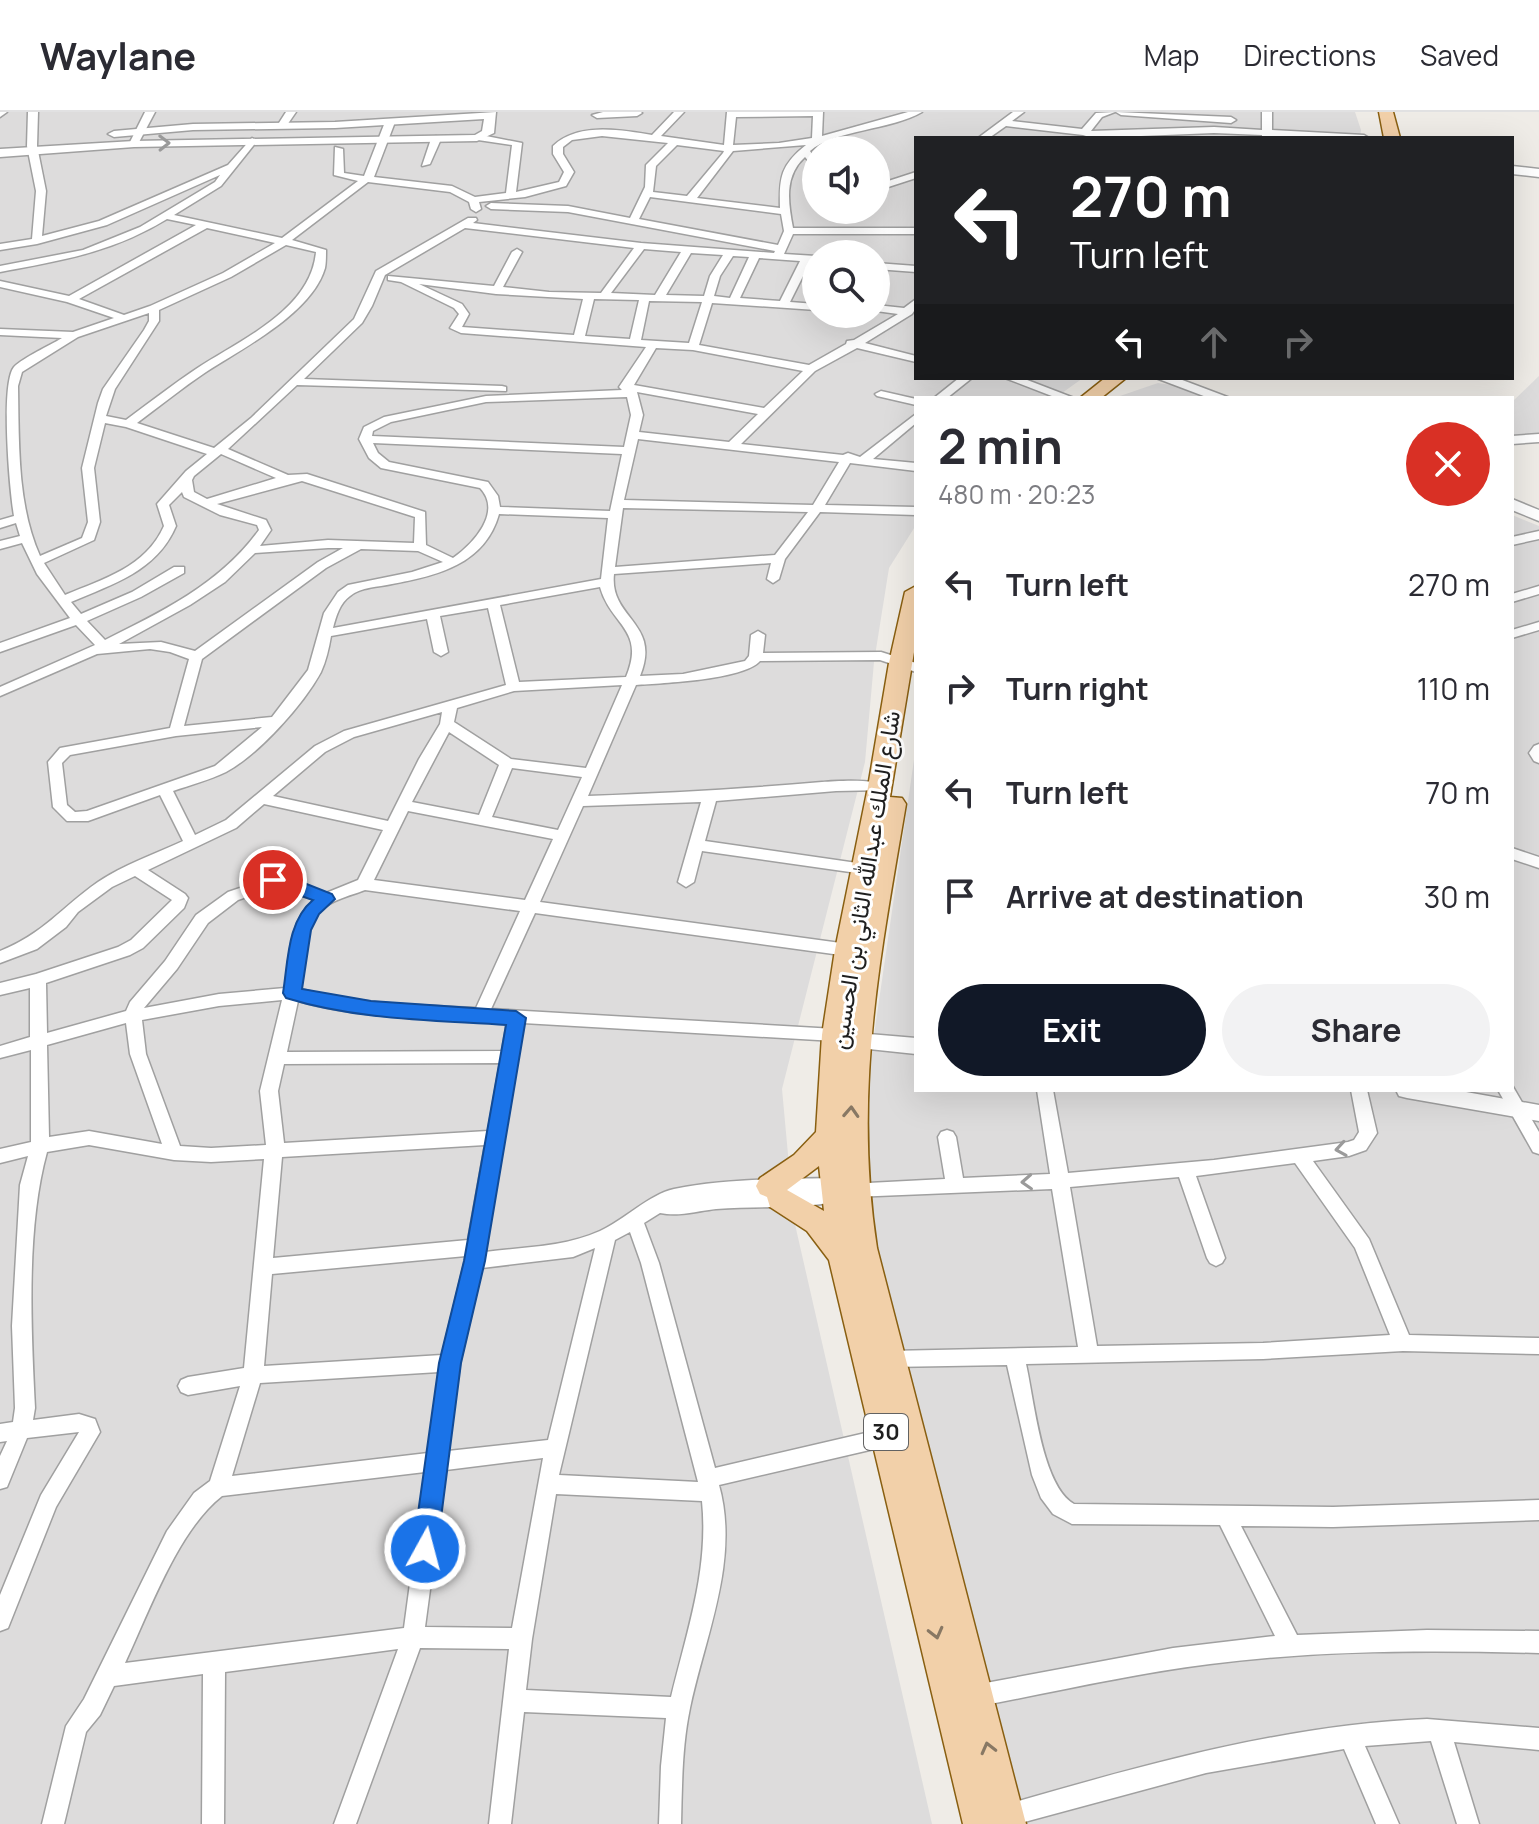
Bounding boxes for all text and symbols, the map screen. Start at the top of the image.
text: Waylane [40,29,196,81]
text: Map [1144,36,1199,74]
text: Directions [1243,36,1376,74]
text: Saved [1420,36,1499,74]
one-way arrow [158,135,171,152]
map controls [802,136,890,328]
button: sound [802,136,890,224]
text: 270 m [1070,157,1232,234]
icon: left [938,168,1042,272]
text: Turn left [1070,230,1209,279]
button: search [802,240,890,328]
icon: left [1108,320,1152,364]
icon: ahead [1192,320,1236,364]
icon: right [1276,320,1320,364]
text: 2 min [938,413,1063,478]
button: close [1406,422,1490,506]
text: 480 m · 20:23 [938,476,1095,512]
icon: left [938,562,982,606]
text: Turn left [1006,564,1129,605]
text: 270 m [1408,564,1490,605]
icon: right [938,666,982,710]
text: Turn right [1006,668,1149,709]
text: 110 m [1417,668,1490,709]
street label: شارع الملك عبدالله الثاني بن الحسين [821,708,911,1052]
icon: left [938,770,982,814]
text: Turn left [1006,772,1129,813]
text: 70 m [1425,772,1490,813]
pin [239,846,307,914]
icon: arrive [251,858,295,902]
icon: arrive [938,874,982,918]
text: Arrive at destination [1006,876,1304,917]
text: 30 m [1424,876,1490,917]
button: Exit [938,984,1206,1076]
button: Share [1222,984,1490,1076]
one-way arrow [842,1105,859,1118]
one-way arrow [1334,1140,1348,1157]
one-way arrow [1020,1173,1033,1190]
road number: 30 [864,1414,908,1450]
position arrow [383,1507,467,1591]
one-way arrow [927,1625,944,1639]
one-way arrow [981,1742,998,1756]

